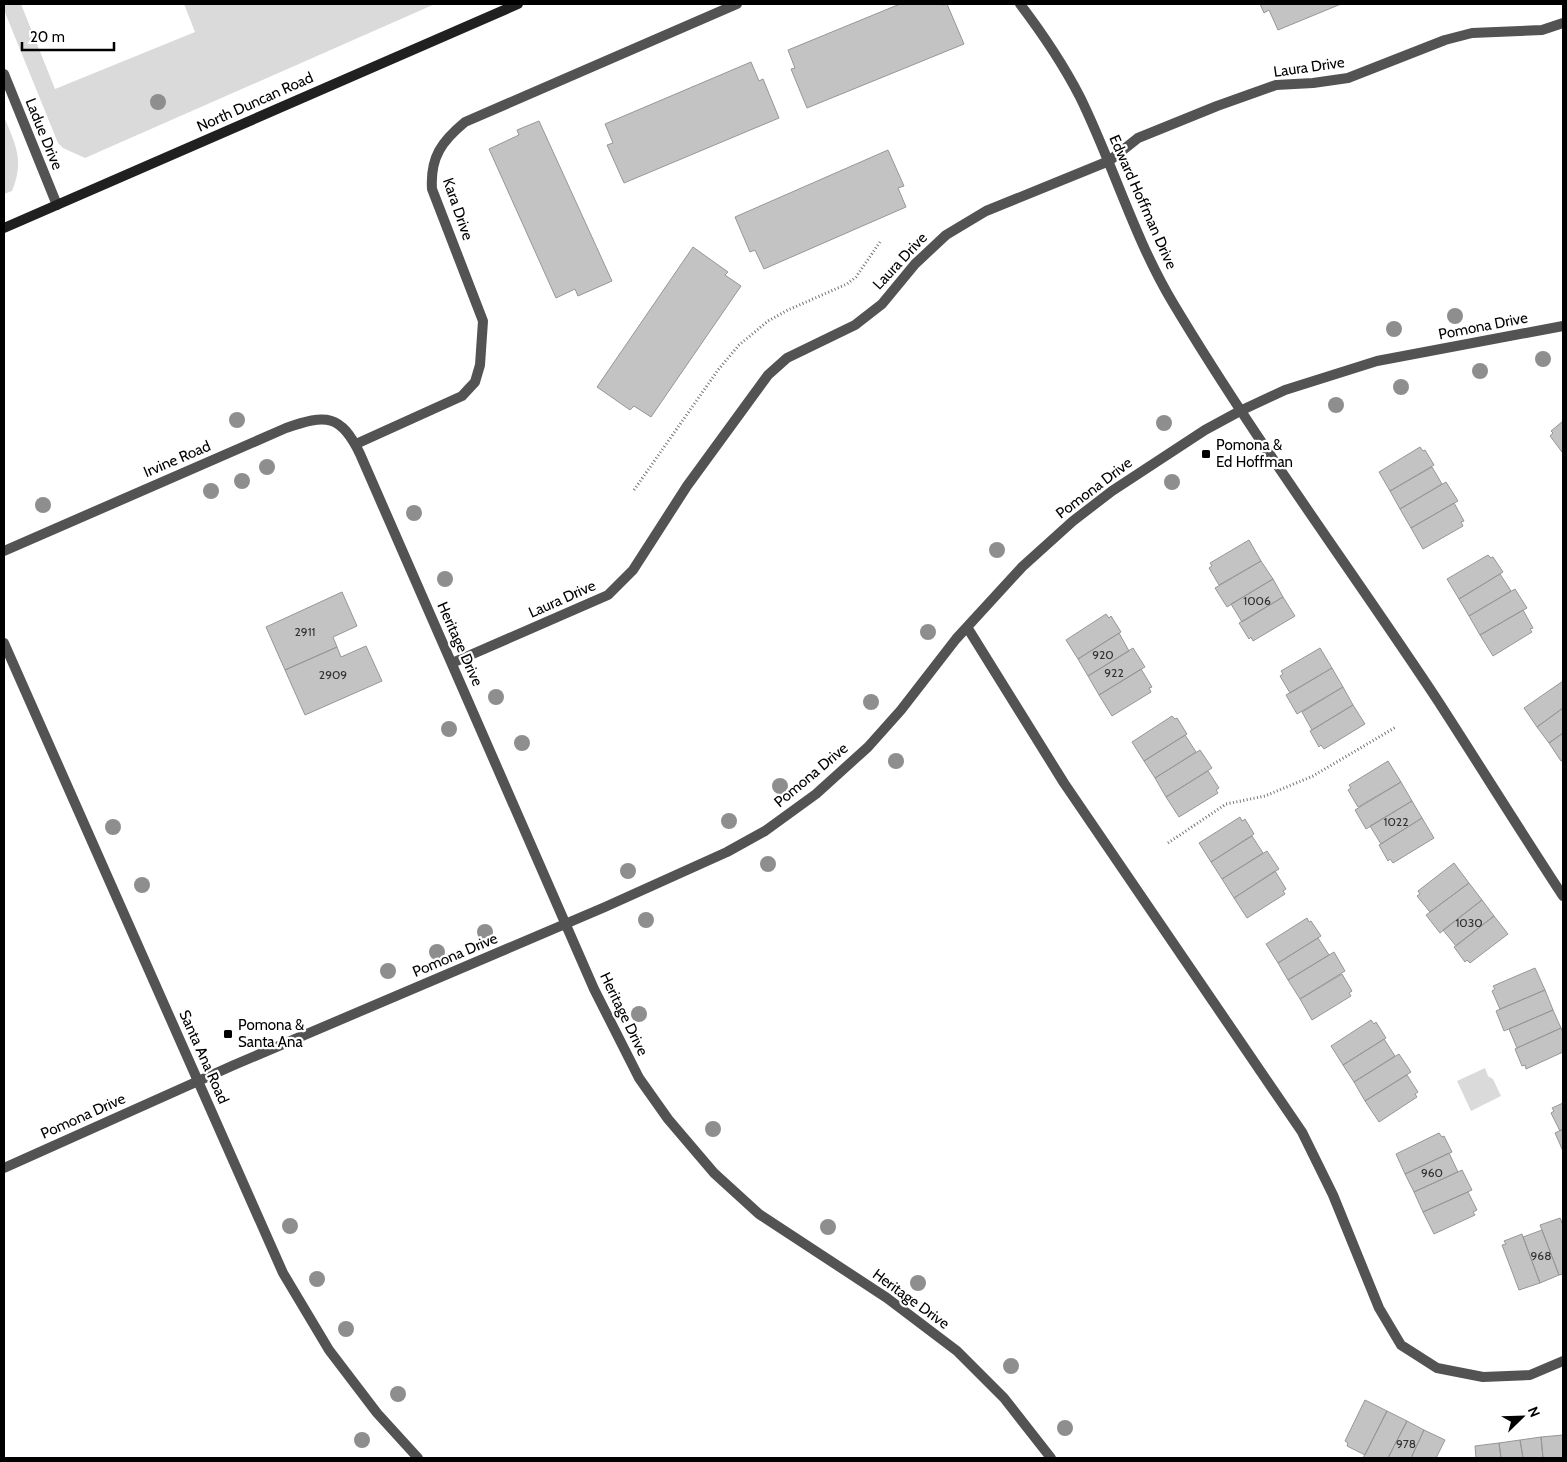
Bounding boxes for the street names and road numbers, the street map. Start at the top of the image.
street label: Laura Drive [1272,53,1346,81]
street label: North Duncan Road [194,68,316,136]
street label: Ladue Drive [21,96,67,173]
street label: Edward Hoffman Drive [1105,132,1181,272]
street label: Kara Drive [439,176,477,243]
street label: Laura Drive [869,229,931,293]
street label: Pomona Drive [1437,308,1530,343]
street label: Irvine Road [141,437,213,481]
street label: Pomona Drive [1052,453,1136,522]
street label: Laura Drive [526,576,599,622]
street label: Heritage Drive [433,599,487,689]
street label: Pomona Drive [770,739,852,811]
street label: Pomona Drive [410,929,501,981]
street label: Heritage Drive [596,969,652,1059]
street label: Santa Ana Road [175,1007,233,1107]
street label: Pomona Drive [38,1089,128,1143]
street label: Heritage Drive [869,1265,953,1333]

